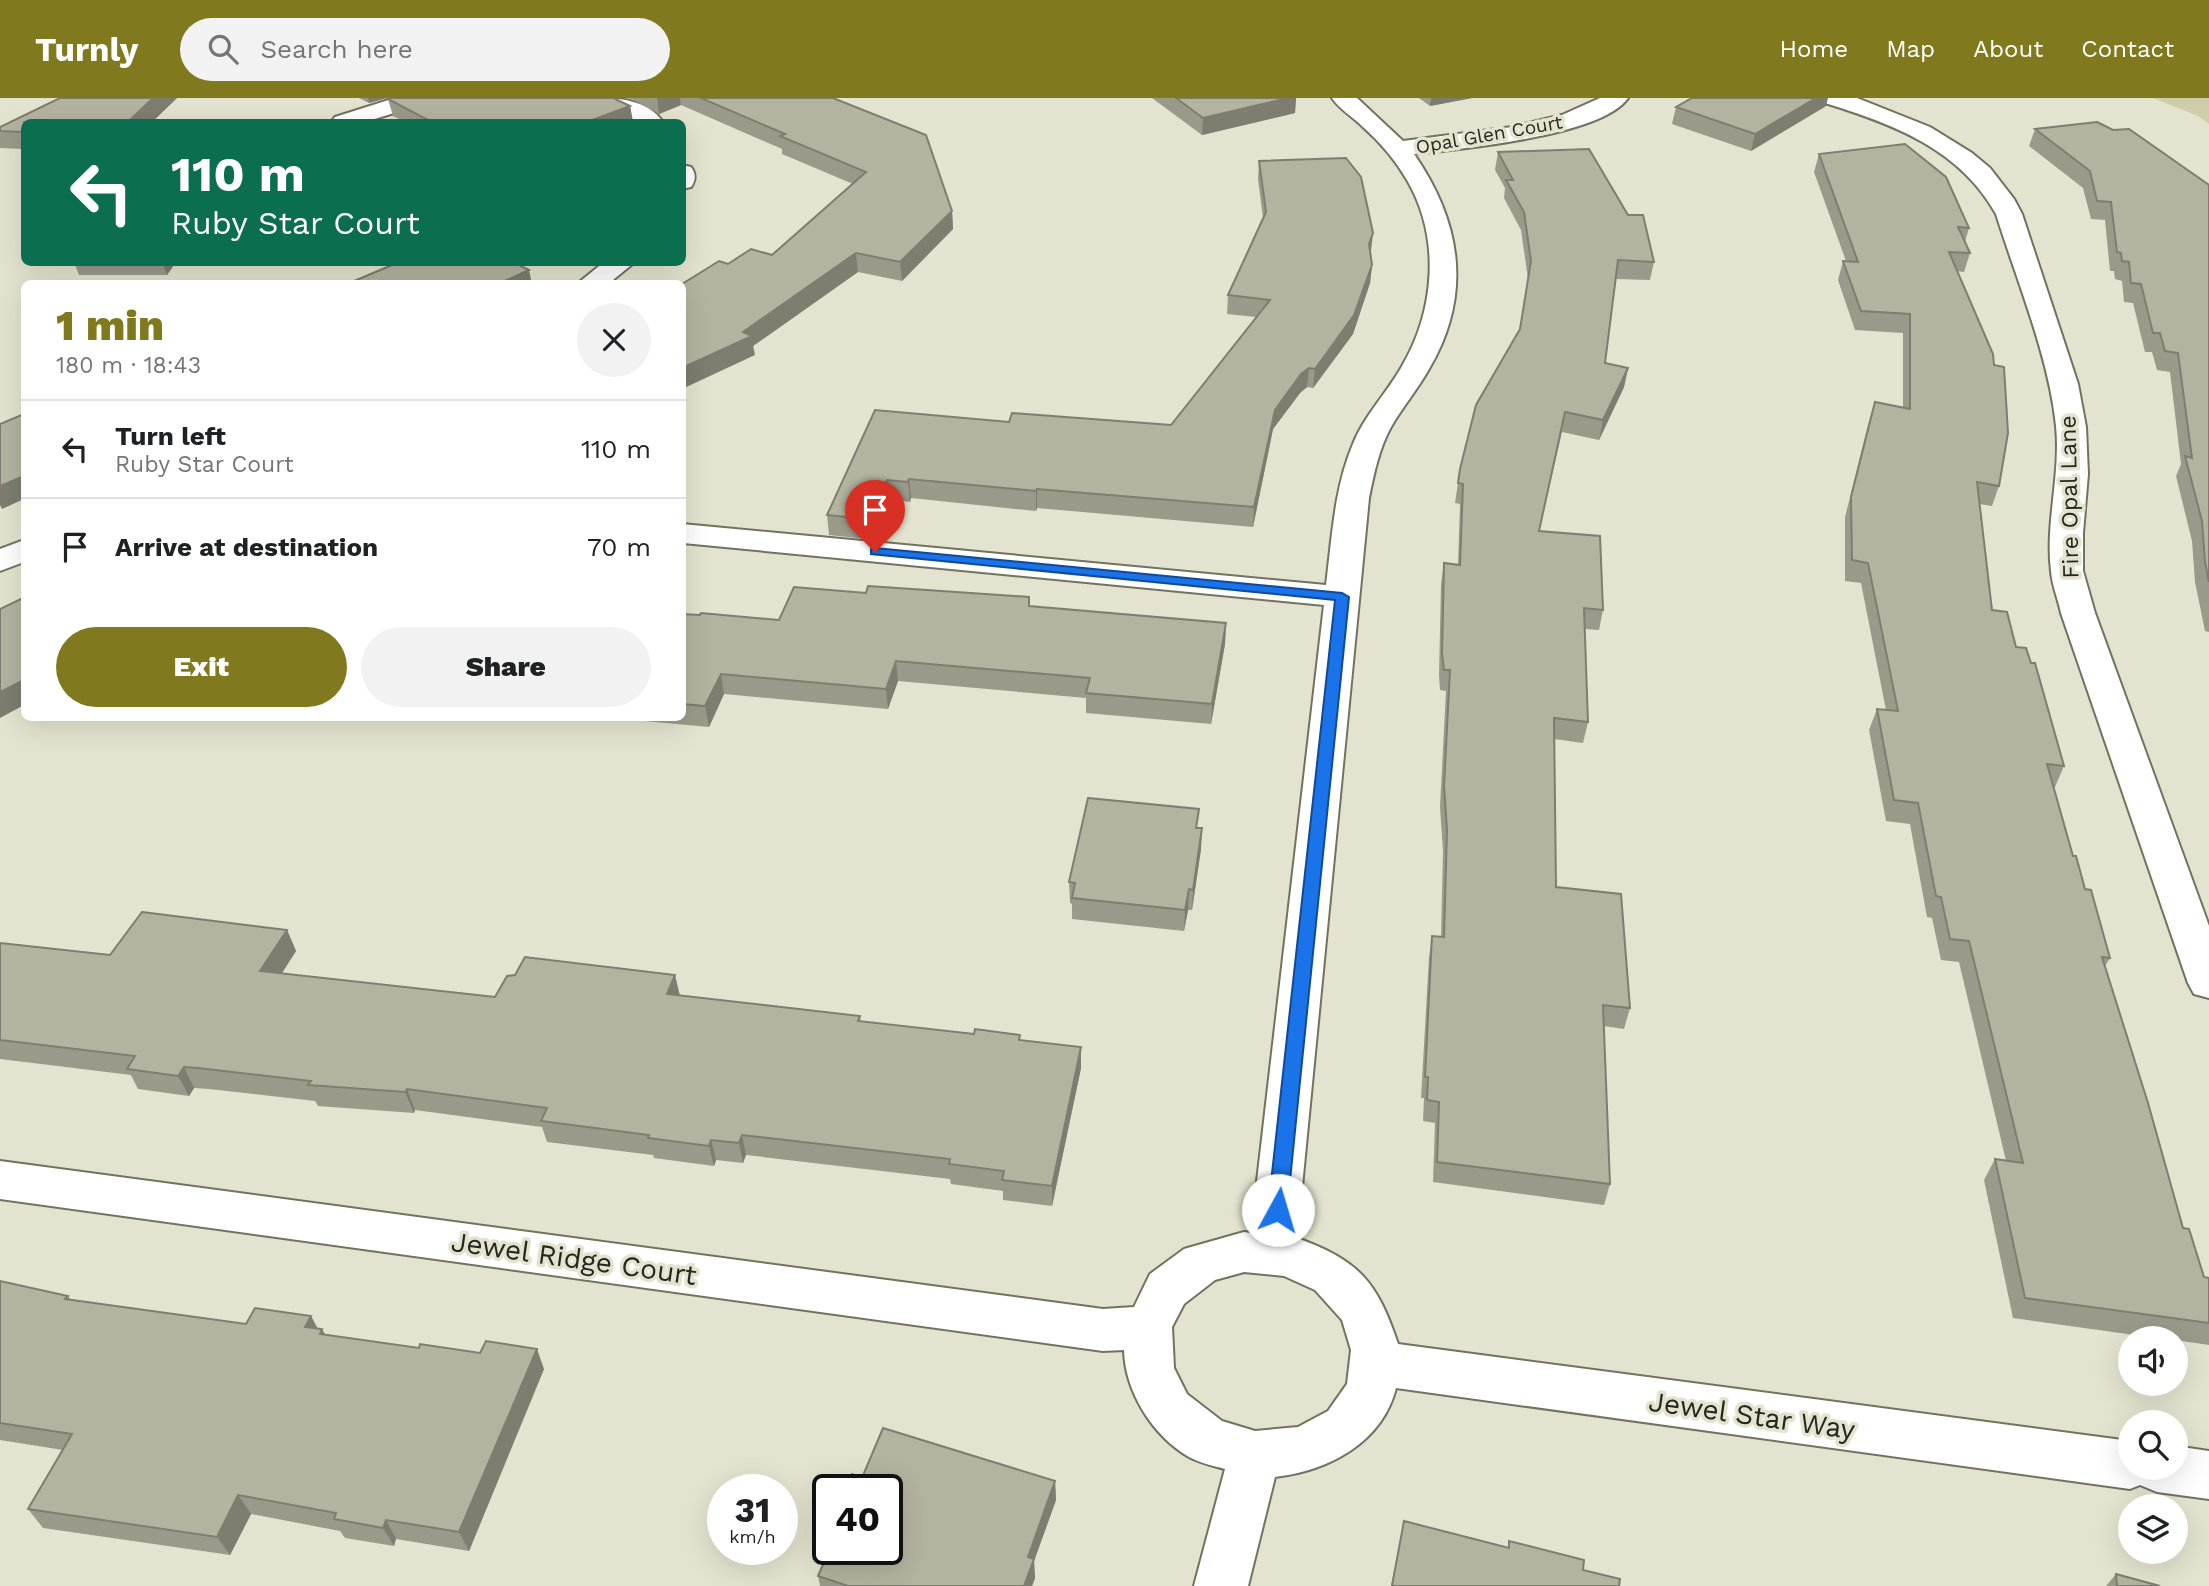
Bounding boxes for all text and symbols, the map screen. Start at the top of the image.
search box [180,18,670,81]
text: Turnly [35,30,138,69]
icon: search [204,30,242,68]
text: Search here [260,34,413,64]
text: Home [1780,35,1848,63]
text: Map [1886,35,1935,63]
text: About [1973,35,2043,63]
text: Contact [2081,35,2174,63]
street label: Opal Glen Court [1414,110,1564,159]
text: 110 m [171,145,305,203]
icon: left [56,147,147,238]
text: Ruby Star Court [171,204,420,242]
text: 1 min [56,301,164,350]
button: close [577,303,651,377]
text: 180 m · 18:43 [56,352,201,379]
street label: Fire Opal Lane [2055,415,2084,579]
text: Turn left [115,421,226,451]
icon: left [56,430,94,468]
text: 110 m [581,434,651,464]
text: Ruby Star Court [115,451,294,478]
pin [845,480,905,552]
icon: arrive [856,491,894,529]
icon: arrive [56,528,94,566]
text: Arrive at destination [115,532,378,562]
text: 70 m [587,532,651,562]
button: Exit [56,627,347,707]
button: Share [361,627,651,707]
position arrow [1241,1173,1315,1247]
street label: Jewel Ridge Court [449,1225,699,1292]
map controls [2118,1326,2188,1564]
button: sound [2118,1326,2188,1396]
street label: Jewel Star Way [1647,1385,1858,1446]
button: search [2118,1410,2188,1480]
speed limit sign: 40 [812,1474,903,1565]
text: 31 [735,1489,770,1531]
button: layers [2118,1494,2188,1564]
text: km/h [729,1526,776,1547]

